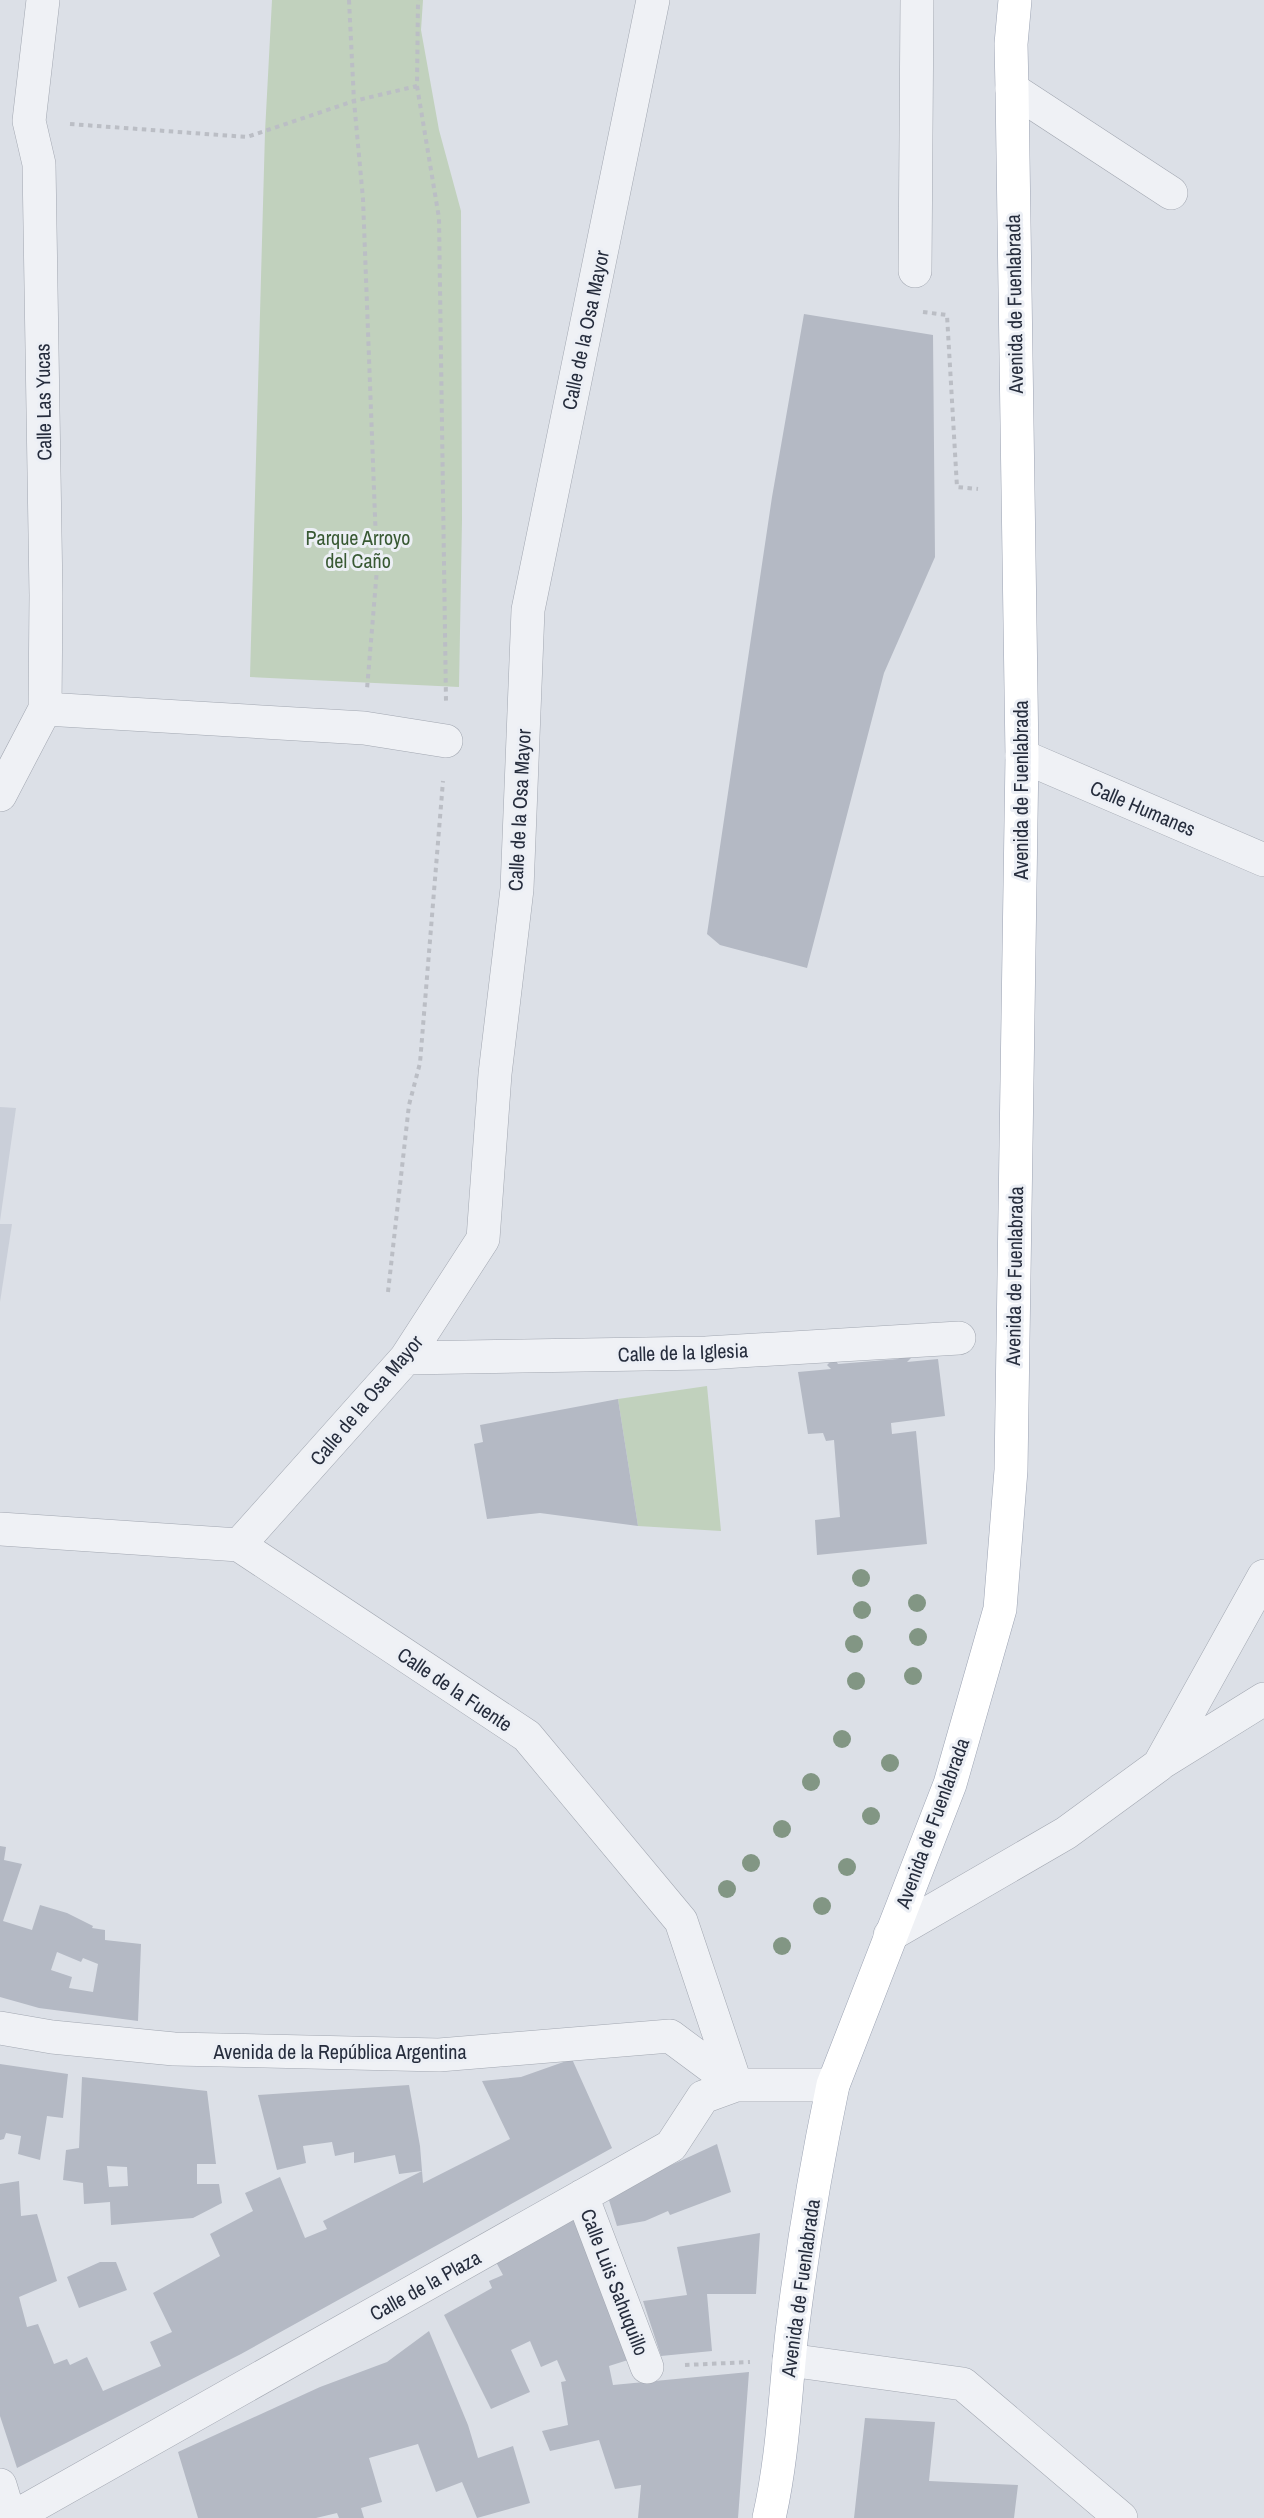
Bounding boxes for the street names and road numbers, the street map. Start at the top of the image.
street label: Avenida de Fuenlabrada [999,214,1029,395]
street label: Calle de la Osa Mayor [555,247,615,412]
street label: Calle Las Yucas [28,343,58,461]
street label: Avenida de Fuenlabrada [1007,700,1034,881]
street label: Calle de la Osa Mayor [501,728,537,892]
street label: Calle Humanes [1086,774,1200,842]
street label: Avenida de Fuenlabrada [999,1186,1029,1367]
street label: Calle de la Osa Mayor [304,1329,429,1471]
street label: Calle de la Iglesia [617,1336,749,1368]
street label: Calle de la Fuente [392,1641,518,1737]
street label: Avenida de Fuenlabrada [888,1734,975,1913]
street label: Avenida de la República Argentina [212,2038,467,2065]
street label: Avenida de Fuenlabrada [774,2197,826,2380]
street label: Calle Luis Sahuquillo [575,2205,655,2359]
street label: Calle de la Plaza [365,2243,485,2327]

